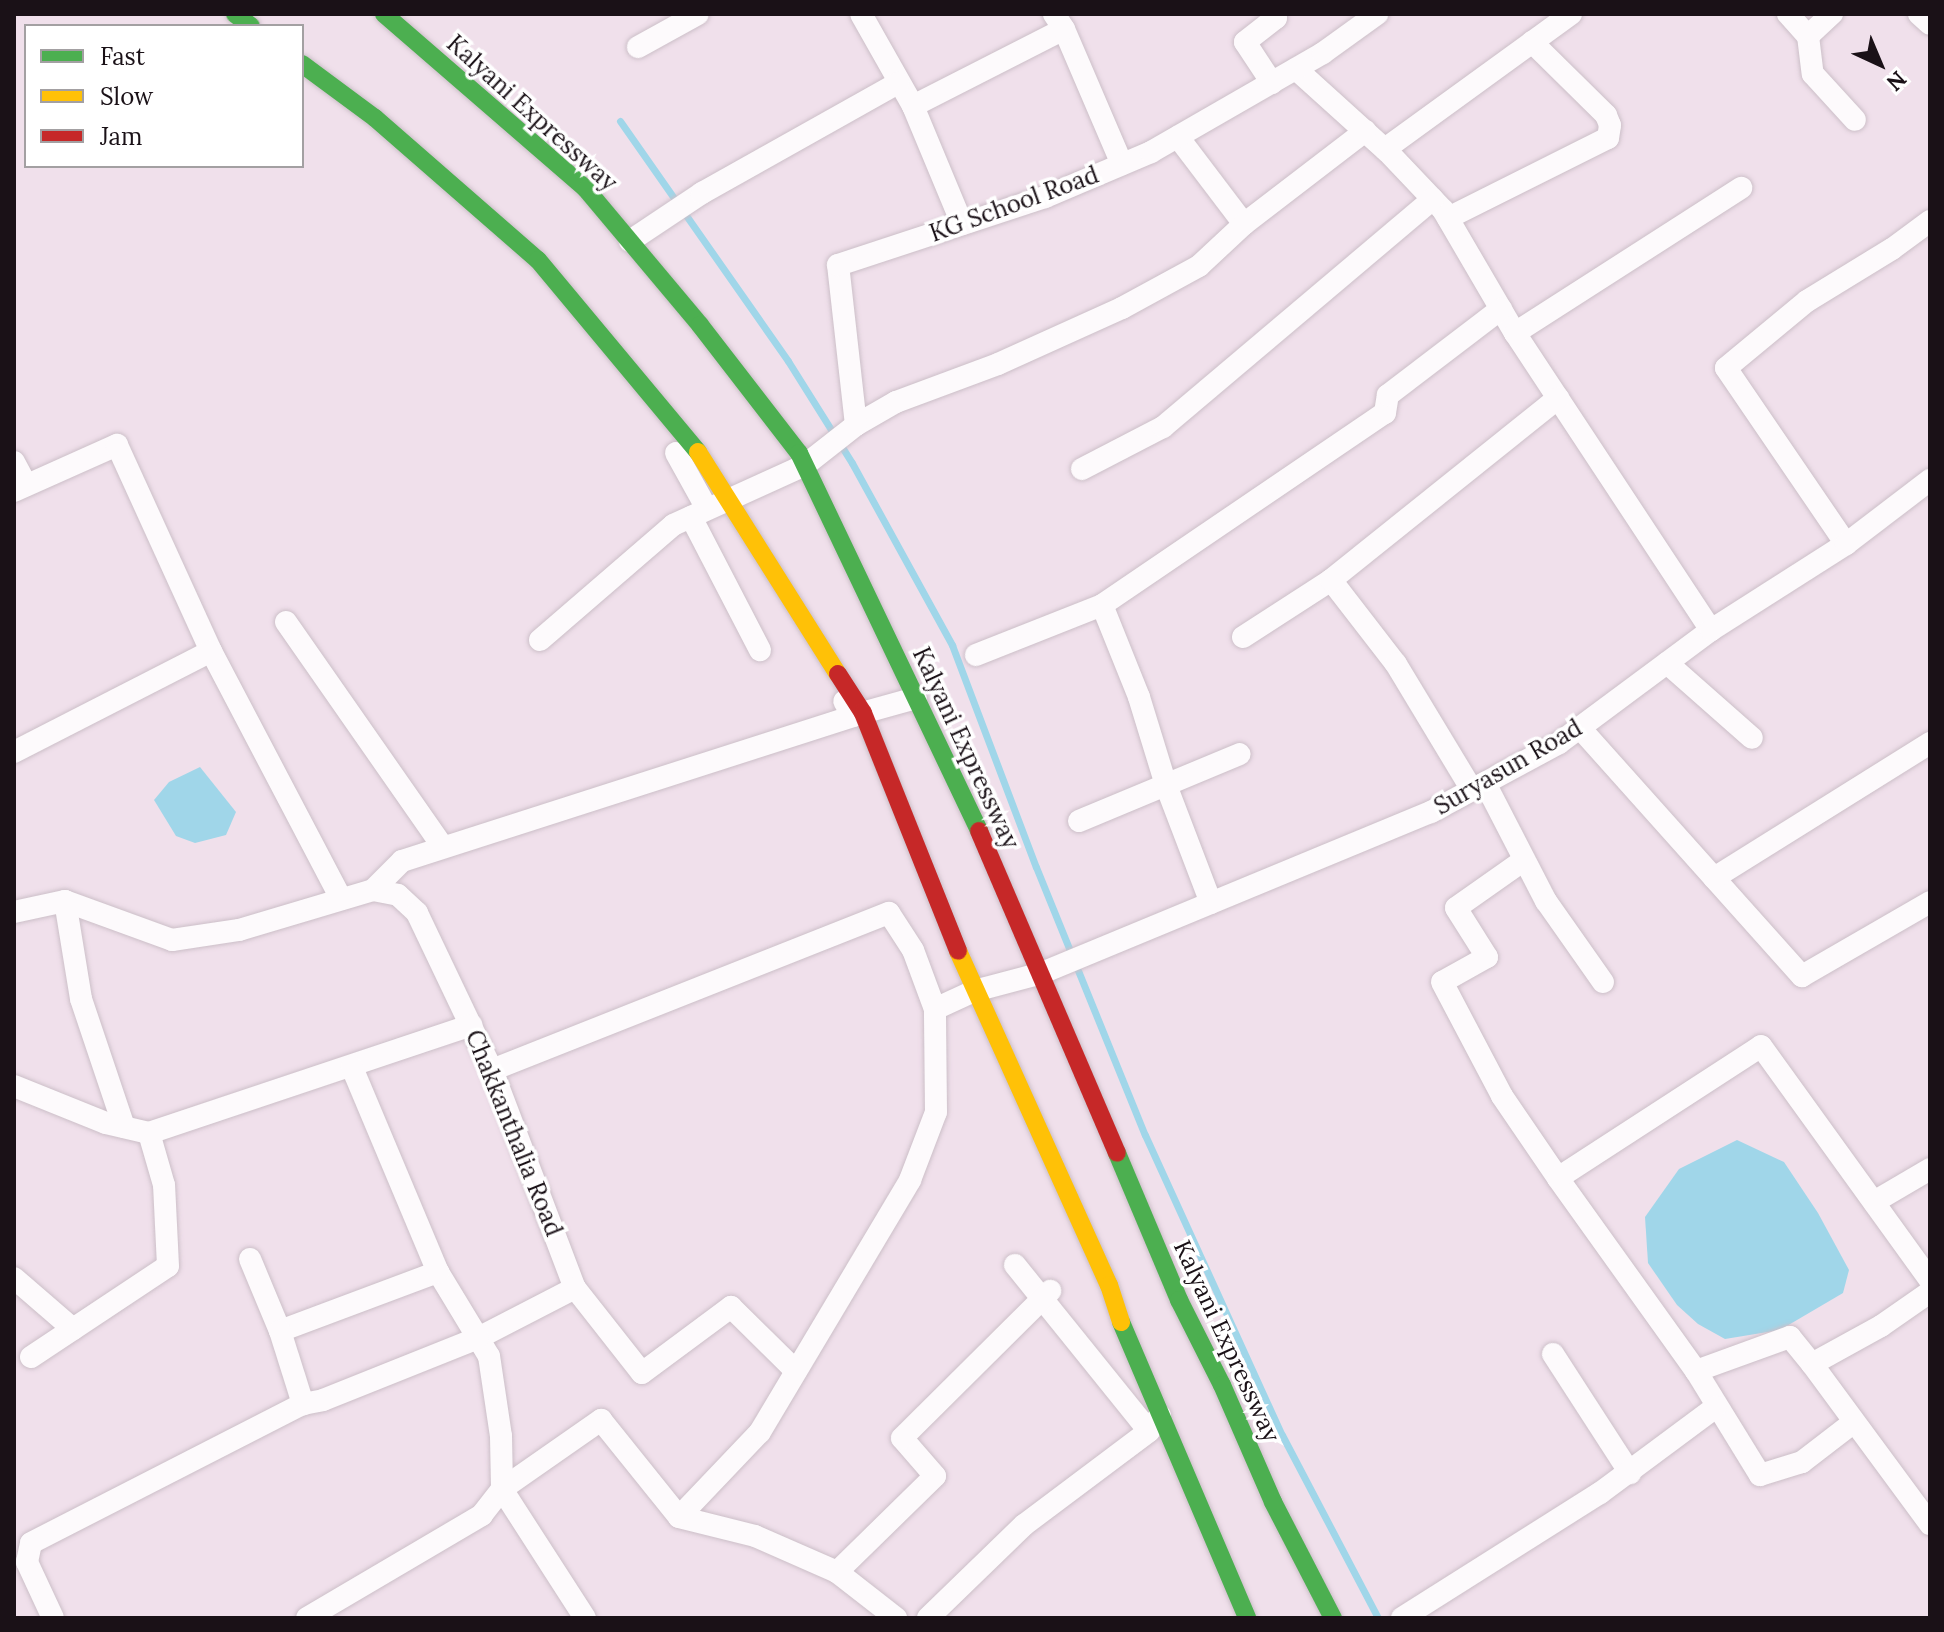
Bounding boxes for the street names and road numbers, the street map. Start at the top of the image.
street label: Kalyani Expressway [441,29,623,197]
street label: KG School Road [926,160,1102,248]
street label: Kalyani Expressway [907,643,1025,853]
street label: Suryasun Road [1429,713,1587,821]
street label: Chakkanthalia Road [459,1026,569,1240]
street label: Kalyani Expressway [1168,1236,1286,1446]

